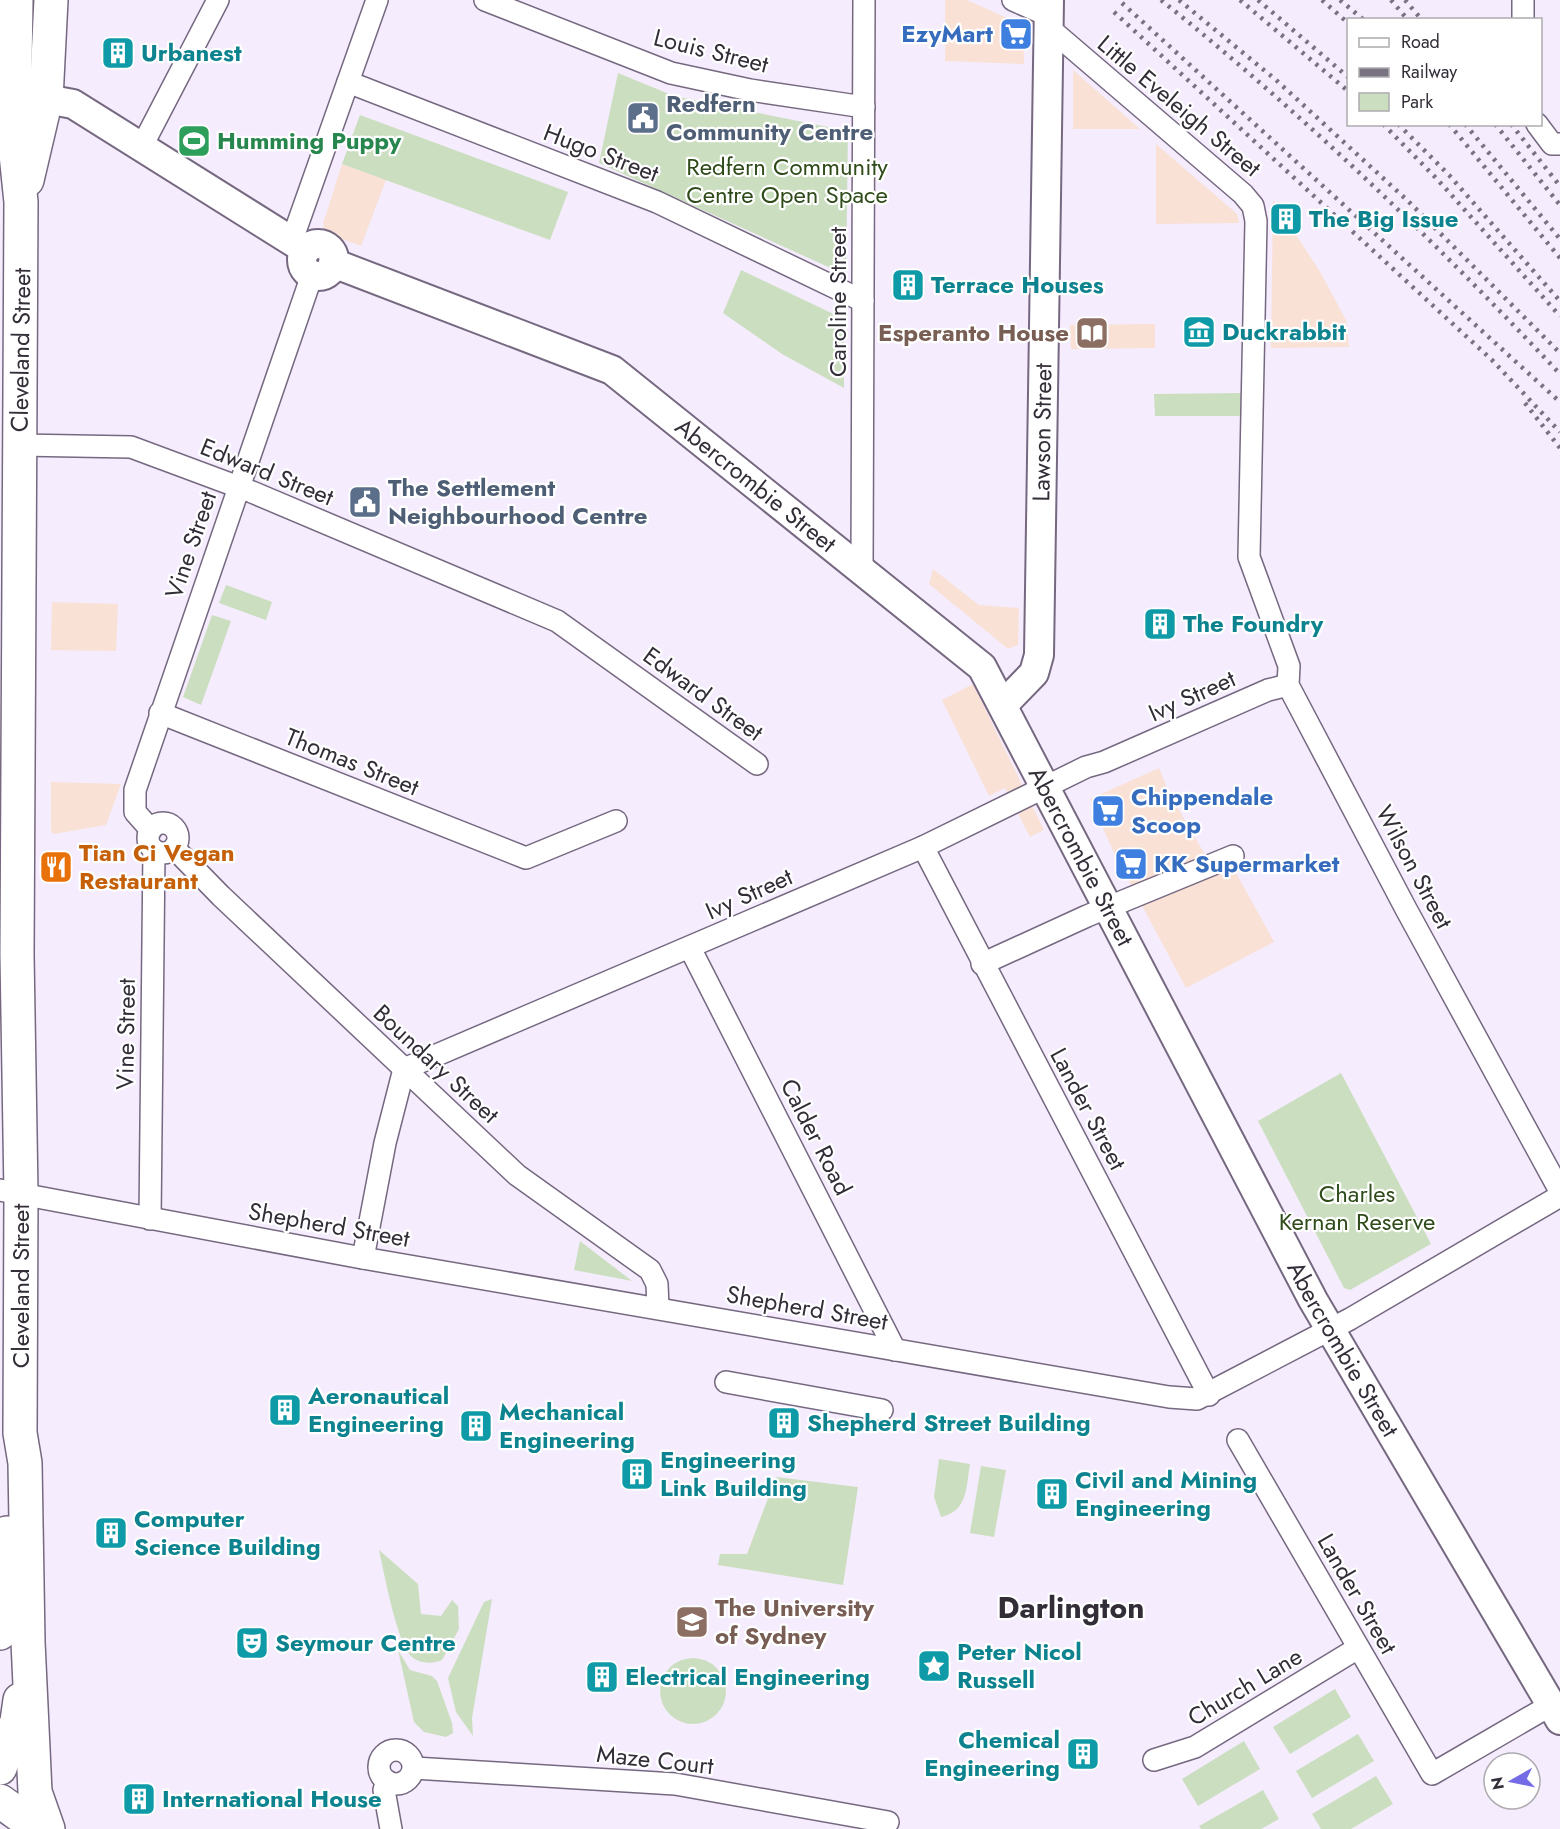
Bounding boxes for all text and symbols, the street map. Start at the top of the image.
place label: EzyMart [901,16,993,51]
supermarket icon: EzyMart [998,16,1034,52]
legend [1347,18,1542,126]
street label: Louis Street [650,19,772,82]
street label: Little Eveleigh Street [1090,27,1269,185]
text: Road [1401,29,1440,55]
building icon: Urbanest [100,35,136,71]
place label: Urbanest [141,35,242,70]
text: Railway [1401,59,1457,85]
place label: Redfern Community Centre [666,86,873,149]
text: Park [1401,89,1433,115]
public building icon: Redfern Community Centre [625,100,661,136]
street label: Hugo Street [538,115,664,191]
sports icon: Humming Puppy [176,123,212,159]
place label: Humming Puppy [217,123,402,158]
park label: Redfern Community Centre Open Space [686,149,888,212]
building icon: The Big Issue [1268,201,1304,237]
place label: The Big Issue [1309,201,1459,236]
street label: Caroline Street [820,227,855,377]
street label: Cleveland Street [2,267,39,432]
building icon: Terrace Houses [890,267,926,303]
place label: Terrace Houses [931,267,1104,302]
museum icon: Duckrabbit [1181,314,1217,350]
place label: Duckrabbit [1222,314,1346,349]
place label: Esperanto House [878,315,1069,350]
library icon: Esperanto House [1074,315,1110,351]
street label: Lawson Street [1023,363,1060,502]
street label: Abercrombie Street [668,409,844,561]
street label: Edward Street [195,429,339,514]
place label: The Settlement Neighbourhood Centre [388,470,648,533]
public building icon: The Settlement Neighbourhood Centre [347,484,383,520]
street label: Vine Street [156,486,225,603]
building icon: The Foundry [1142,606,1178,642]
place label: The Foundry [1183,606,1324,641]
street label: Edward Street [636,638,771,749]
street label: Ivy Street [1143,661,1241,730]
street label: Thomas Street [280,719,424,804]
street label: Abercrombie Street [1020,760,1143,952]
place label: Chippendale Scoop [1131,779,1273,842]
supermarket icon: Chippendale Scoop [1090,793,1126,829]
street label: Wilson Street [1367,799,1462,935]
place label: Tian Ci Vegan Restaurant [79,835,235,898]
supermarket icon: KK Supermarket [1113,846,1149,882]
place label: KK Supermarket [1154,846,1340,881]
restaurant icon: Tian Ci Vegan Restaurant [38,849,74,885]
street label: Ivy Street [700,859,798,928]
street label: Vine Street [107,978,144,1090]
street label: Boundary Street [366,996,507,1131]
street label: Lander Street [1042,1042,1135,1176]
street label: Calder Road [772,1072,861,1201]
park label: Charles Kernan Reserve [1279,1176,1435,1239]
street label: Shepherd Street [246,1193,413,1256]
street label: Cleveland Street [3,1204,38,1368]
street label: Abercrombie Street [1279,1255,1408,1444]
street label: Shepherd Street [724,1276,891,1339]
place label: Aeronautical Engineering [307,1378,449,1441]
building icon: Aeronautical Engineering [267,1392,303,1428]
place label: Mechanical Engineering [499,1394,635,1457]
building icon: Shepherd Street Building [766,1405,802,1441]
place label: Shepherd Street Building [807,1405,1091,1440]
building icon: Mechanical Engineering [458,1408,494,1444]
place label: Engineering Link Building [660,1442,807,1505]
building icon: Engineering Link Building [619,1456,655,1492]
place label: Civil and Mining Engineering [1075,1462,1257,1525]
building icon: Civil and Mining Engineering [1034,1476,1070,1512]
place label: Computer Science Building [134,1501,321,1564]
building icon: Computer Science Building [93,1515,129,1551]
street label: Lander Street [1309,1527,1406,1661]
district label: Darlington [998,1586,1144,1629]
place label: The University of Sydney [715,1590,874,1653]
school or university icon: The University of Sydney [674,1604,710,1640]
theatre icon: Seymour Centre [234,1625,270,1661]
place label: Seymour Centre [275,1625,456,1660]
place label: Peter Nicol Russell [957,1634,1082,1697]
street label: Church Lane [1181,1639,1309,1735]
place icon: Peter Nicol Russell [916,1648,952,1684]
building icon: Electrical Engineering [584,1659,620,1695]
place label: Electrical Engineering [625,1659,870,1694]
place label: Chemical Engineering [924,1722,1060,1785]
street label: Maze Court [595,1736,715,1783]
building icon: Chemical Engineering [1065,1736,1101,1772]
north arrow [1482,1751,1542,1811]
text: N [1485,1775,1510,1791]
building icon: International House [121,1781,157,1817]
place label: International House [162,1781,382,1816]

